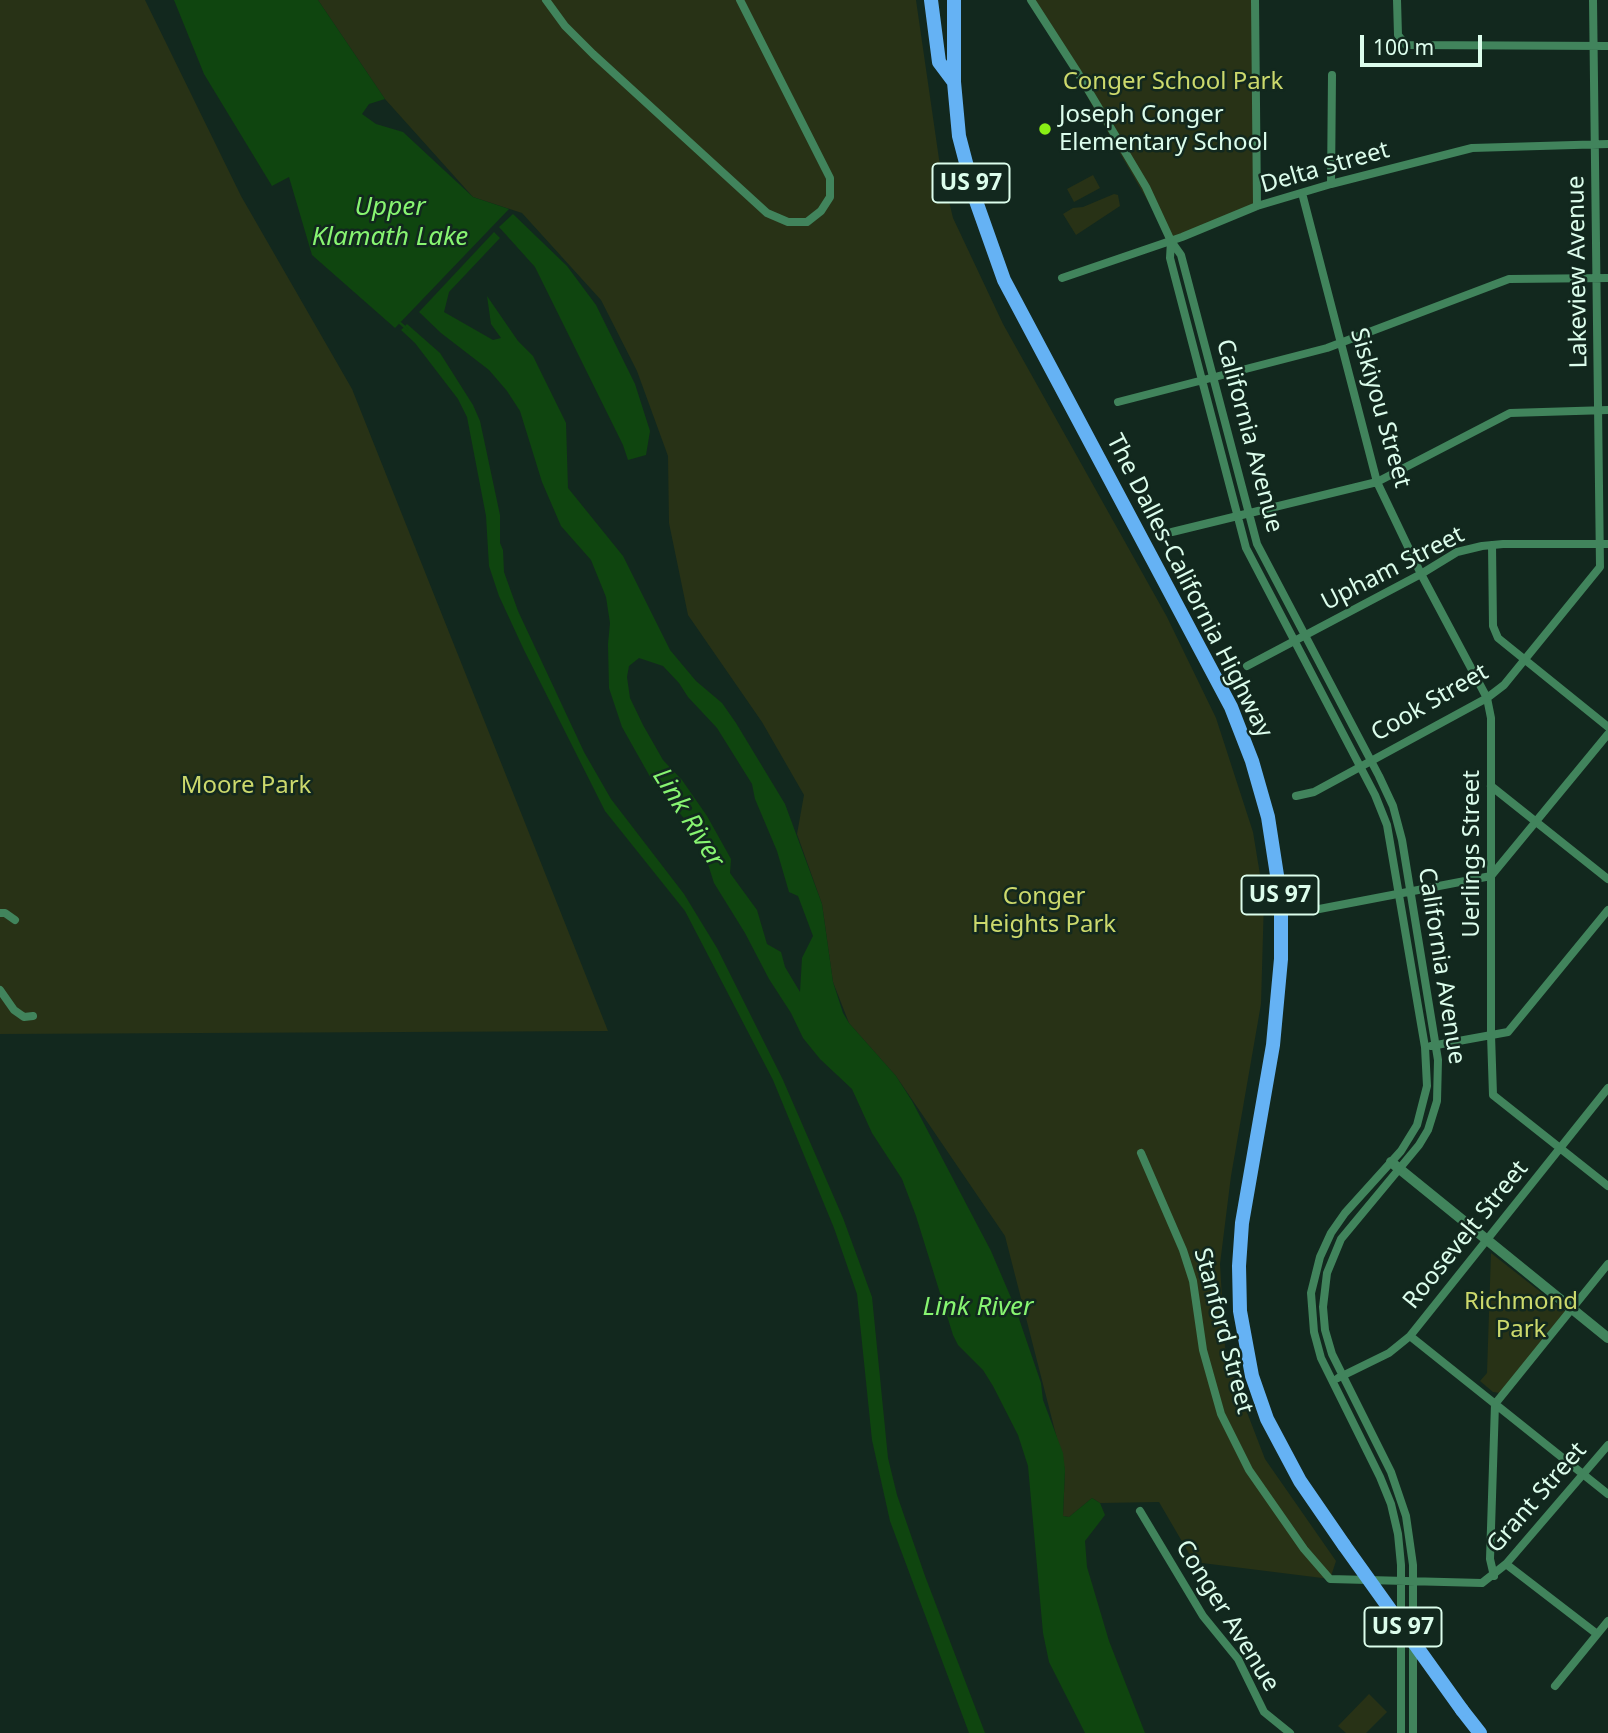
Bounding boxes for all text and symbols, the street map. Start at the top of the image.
scale bar [1363,21,1486,65]
text: 100 m [1373,33,1434,61]
park label: Conger School Park [1063,68,1283,96]
place label: Joseph Conger Elementary School [1059,101,1268,157]
marker: Joseph Conger Elementary School [1037,121,1053,137]
street label: Delta Street [1257,136,1393,200]
road number: US 97 [932,164,1010,202]
street label: Lakeview Avenue [1562,175,1594,369]
water label: Upper Klamath Lake [312,192,468,254]
street label: Siskiyou Street [1343,325,1417,491]
street label: California Avenue [1209,336,1289,536]
street label: The Dalles-California Highway [1100,429,1278,743]
street label: Upham Street [1317,521,1469,617]
street label: Cook Street [1366,658,1494,748]
water label: Link River [645,763,731,873]
street label: Uerlings Street [1458,770,1486,938]
park label: Moore Park [181,772,311,800]
street label: California Avenue [1411,866,1471,1066]
road number: US 97 [1242,876,1318,914]
park label: Conger Heights Park [972,883,1116,939]
street label: Roosevelt Street [1397,1155,1535,1315]
street label: Stanford Street [1187,1245,1259,1417]
park label: Richmond Park [1464,1288,1578,1344]
water label: Link River [923,1292,1033,1324]
street label: Grant Street [1481,1437,1593,1559]
street label: Conger Avenue [1169,1535,1285,1697]
road number: US 97 [1364,1608,1442,1646]

